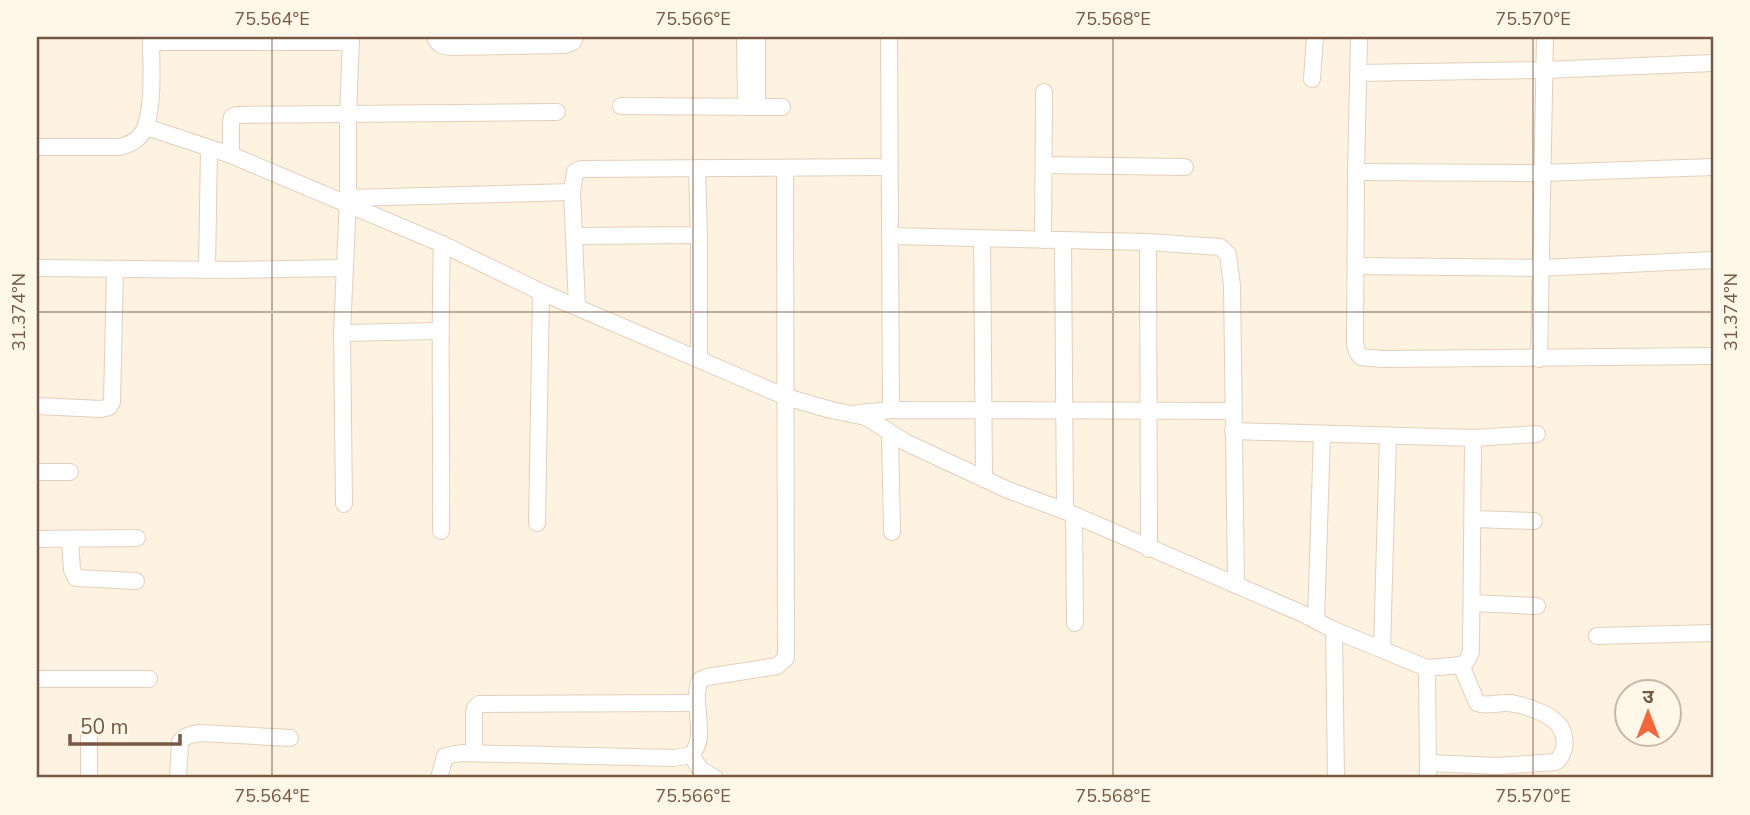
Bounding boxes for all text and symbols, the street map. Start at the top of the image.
text: 75.564°E [234,7,310,31]
text: 75.566°E [655,7,731,31]
text: 75.568°E [1075,7,1151,31]
text: 75.570°E [1495,7,1571,31]
text: 31.374°N [7,273,31,351]
text: 31.374°N [1719,273,1743,351]
north arrow [1614,678,1684,748]
text: उ [1642,684,1654,710]
scale bar [70,703,180,747]
text: 50 m [80,713,129,741]
text: 75.564°E [234,784,310,808]
text: 75.566°E [655,784,731,808]
text: 75.568°E [1075,784,1151,808]
text: 75.570°E [1495,784,1571,808]

